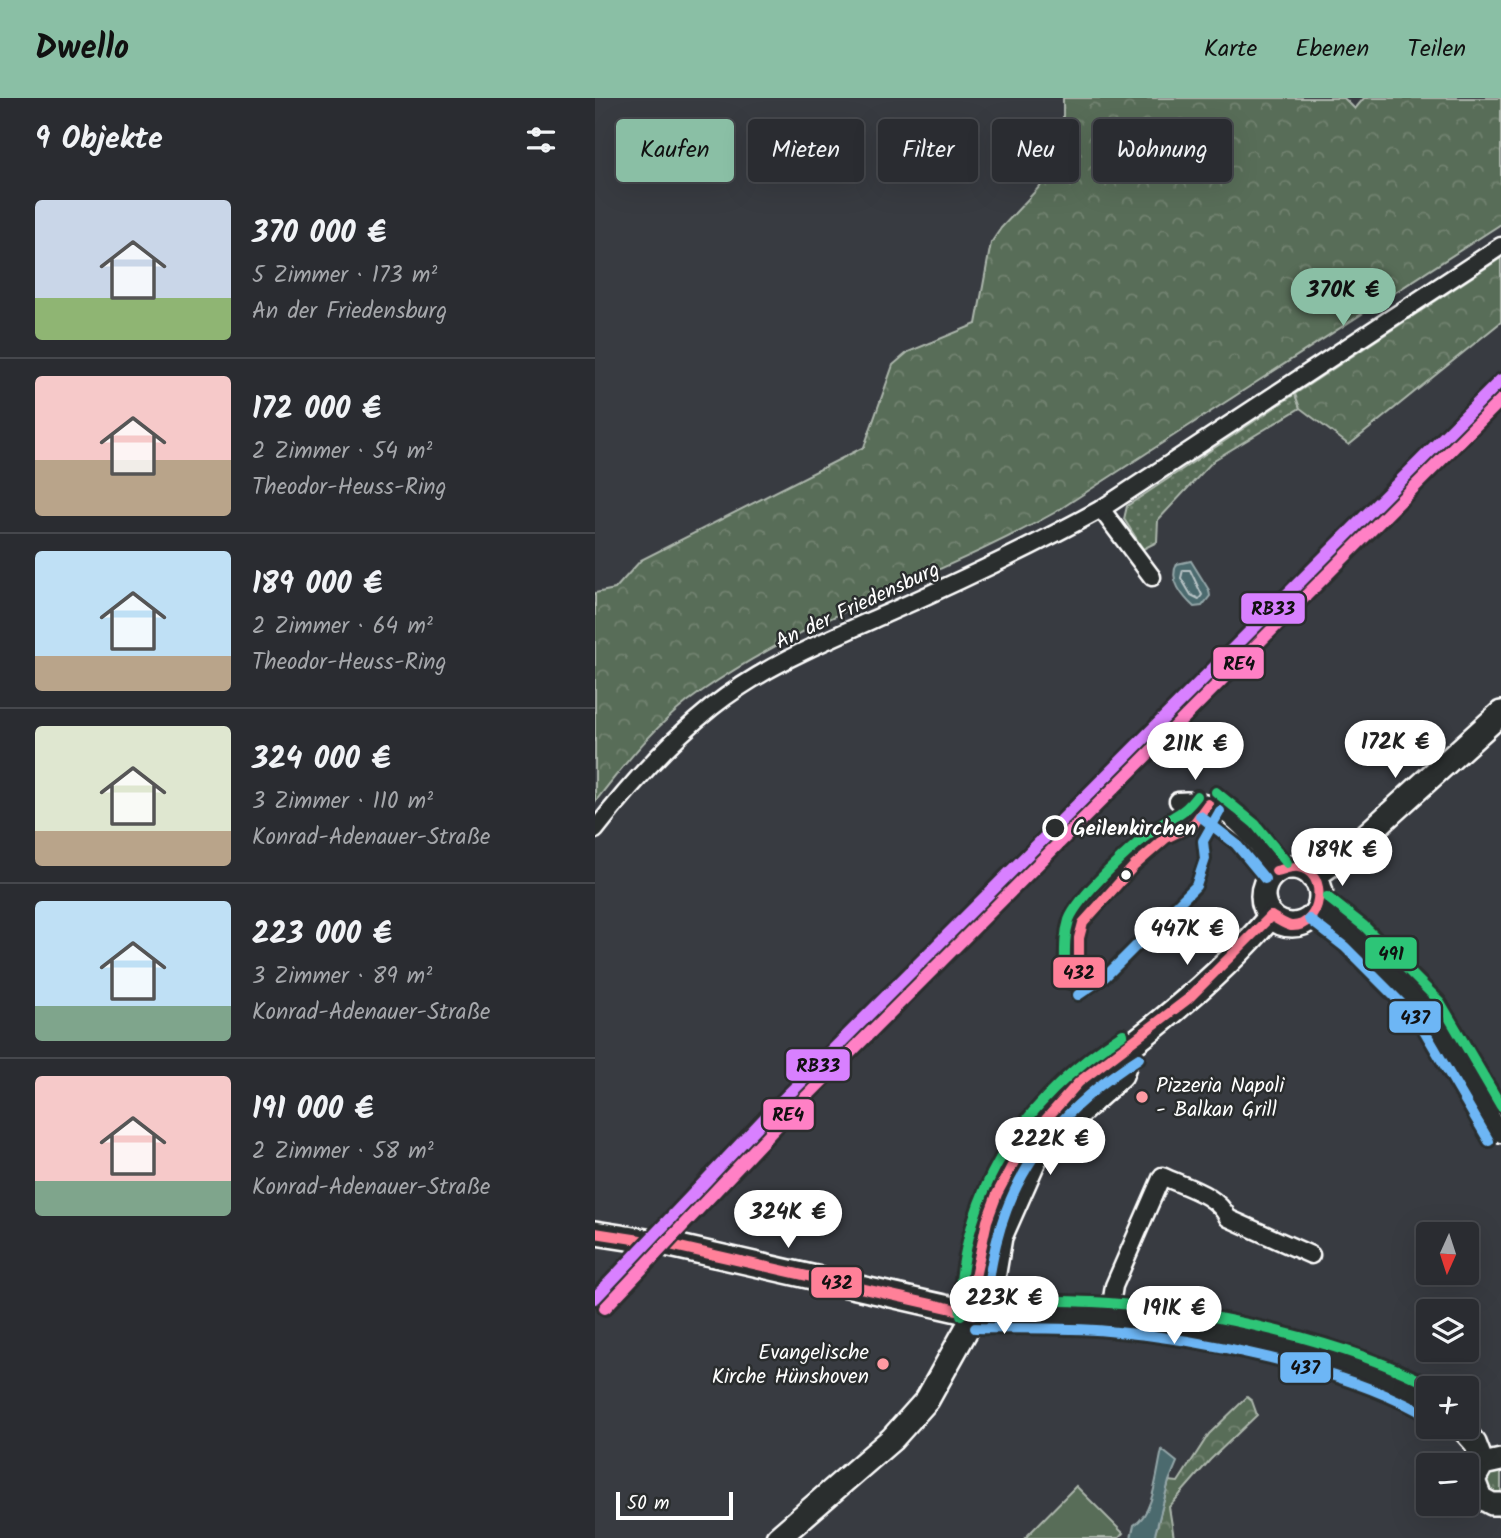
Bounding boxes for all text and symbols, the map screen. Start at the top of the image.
text: Dwello [35,23,129,76]
text: Karte [1204,30,1257,69]
text: Ebenen [1295,30,1369,69]
text: Teilen [1407,30,1466,69]
text: 9 Objekte [35,116,163,164]
chip: Kaufen [616,119,734,182]
chip: Mieten [748,119,864,182]
chip: Filter [878,119,978,182]
chip: Neu [992,119,1079,182]
chip: Wohnung [1093,119,1232,182]
icon: filters [522,121,560,159]
text: 370 000 € [252,210,386,258]
icon: home [91,228,175,312]
text: 5 Zimmer · 173 m² [252,258,437,294]
pin: 370K € [1286,268,1400,328]
text: 370K € [1307,273,1379,309]
text: An der Friedensburg [252,294,447,330]
text: 172 000 € [252,386,381,434]
icon: home [91,404,175,488]
text: 2 Zimmer · 54 m² [252,434,432,470]
text: Theodor-Heuss-Ring [252,470,447,506]
street label: An der Friedensburg [770,554,945,659]
text: 189 000 € [252,561,382,609]
icon: home [91,579,175,663]
line badge: RB33 [1240,592,1306,625]
text: RB33 [1251,595,1295,625]
text: 2 Zimmer · 64 m² [252,609,433,645]
text: Theodor-Heuss-Ring [252,645,447,681]
line badge: RE4 [1212,646,1265,680]
text: RE4 [1223,650,1256,680]
pin: 172K € [1338,720,1452,780]
pin: 211K € [1138,722,1252,782]
text: 172K € [1361,725,1429,761]
text: 211K € [1163,727,1227,763]
text: 324 000 € [252,736,391,784]
icon: home [91,754,175,838]
text: 3 Zimmer · 110 m² [252,784,433,820]
place label: Geilenkirchen [1073,813,1196,846]
marker: Geilenkirchen [1043,816,1067,840]
text: Konrad-Adenauer-Straße [252,820,490,856]
pin: 189K € [1285,828,1399,888]
text: 189K € [1307,833,1377,869]
unlabelled marker [1119,868,1133,882]
pin: 447K € [1130,908,1244,967]
text: 223 000 € [252,911,392,959]
text: 447K € [1150,912,1224,948]
icon: home [91,929,175,1013]
line badge: 491 [1364,936,1418,970]
text: 491 [1378,940,1404,970]
line badge: 432 [1052,956,1106,989]
text: 3 Zimmer · 89 m² [252,959,432,995]
text: 432 [1063,959,1095,989]
text: Konrad-Adenauer-Straße [252,995,490,1031]
line badge: 437 [1388,1000,1442,1034]
text: 437 [1400,1004,1431,1034]
line badge: RB33 [785,1048,851,1082]
text: RB33 [796,1052,840,1082]
place label: Pizzeria Napoli - Balkan Grill [1156,1070,1285,1127]
text: 191 000 € [252,1086,374,1134]
marker: Pizzeria Napoli - Balkan Grill [1134,1089,1150,1105]
line badge: RE4 [762,1098,815,1131]
text: RE4 [772,1101,805,1131]
icon: home [91,1104,175,1188]
pin: 222K € [993,1118,1107,1177]
text: 222K € [1011,1122,1089,1158]
text: 2 Zimmer · 58 m² [252,1134,434,1170]
text: Konrad-Adenauer-Straße [252,1170,490,1206]
pin: 324K € [731,1190,845,1250]
text: 324K € [750,1195,826,1231]
north arrow [1416,1222,1479,1284]
map controls [1416,1222,1479,1516]
line badge: 432 [810,1266,863,1299]
text: 432 [821,1269,853,1299]
pin: 223K € [947,1276,1061,1336]
text: 223K € [966,1281,1042,1317]
pin: 191K € [1117,1286,1231,1346]
text: 191K € [1143,1291,1205,1327]
button: layers [1416,1299,1479,1362]
place label: Evangelische Kirche Hünshoven [712,1337,870,1394]
line badge: 437 [1279,1351,1332,1384]
text: 437 [1290,1354,1321,1384]
marker: Evangelische Kirche Hünshoven [875,1356,891,1372]
button: + [1416,1376,1479,1439]
button: − [1416,1453,1479,1516]
scale bar [616,1489,733,1521]
text: 50 m [627,1489,669,1519]

